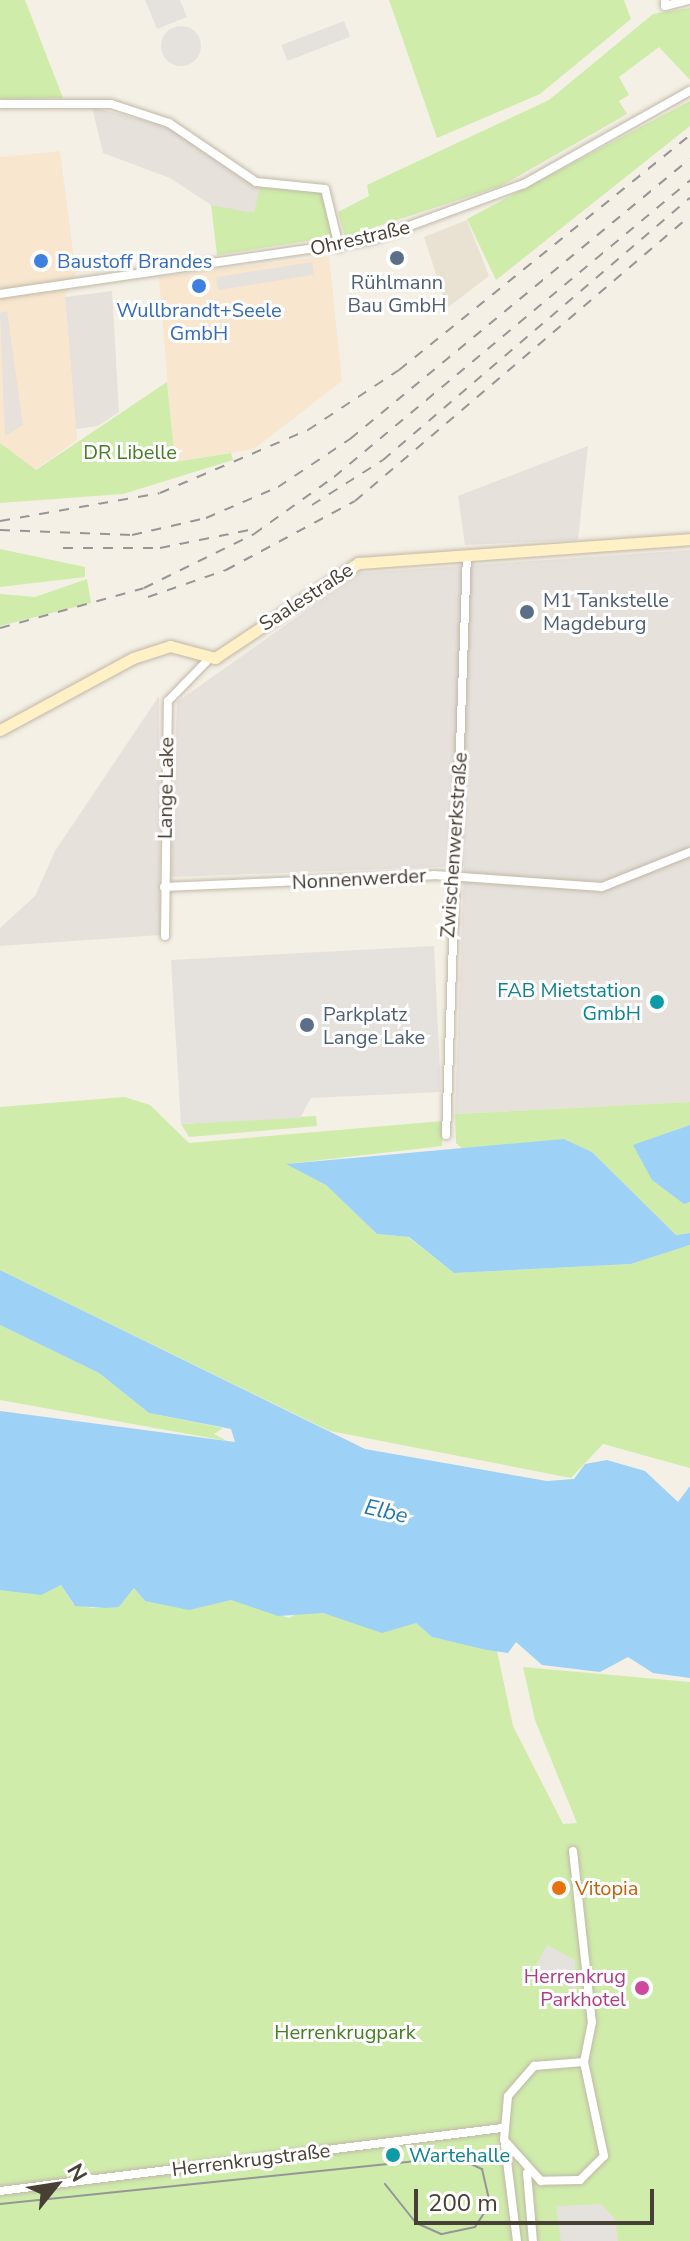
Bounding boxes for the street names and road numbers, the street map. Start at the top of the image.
street label: Ohrestraße [308,215,412,261]
street label: Saalestraße [255,558,357,636]
street label: Lange Lake [153,737,179,839]
street label: Zwischenwerkstraße [436,751,472,939]
street label: Nonnenwerder [291,864,427,894]
street label: Herrenkrugstraße [170,2138,332,2182]

